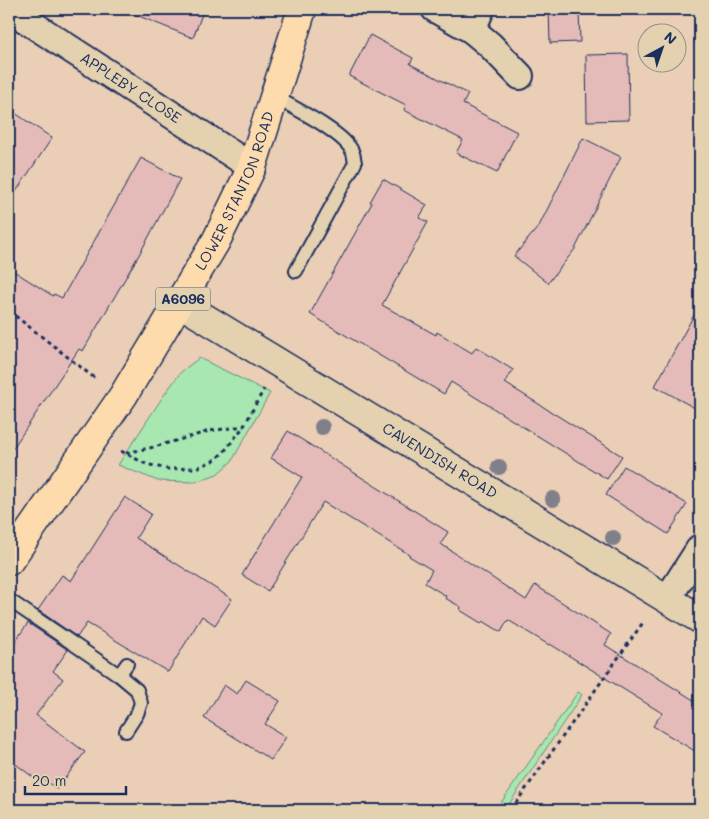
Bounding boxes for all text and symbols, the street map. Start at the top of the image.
north arrow [636,22,686,72]
text: N [660,27,681,48]
street label: APPLEBY CLOSE [77,47,186,128]
street label: LOWER STANTON ROAD [190,109,278,274]
road number: A6096 [156,288,210,310]
street label: CAVENDISH ROAD [379,417,502,503]
scale bar [25,764,126,796]
text: 20 m [32,770,66,790]

